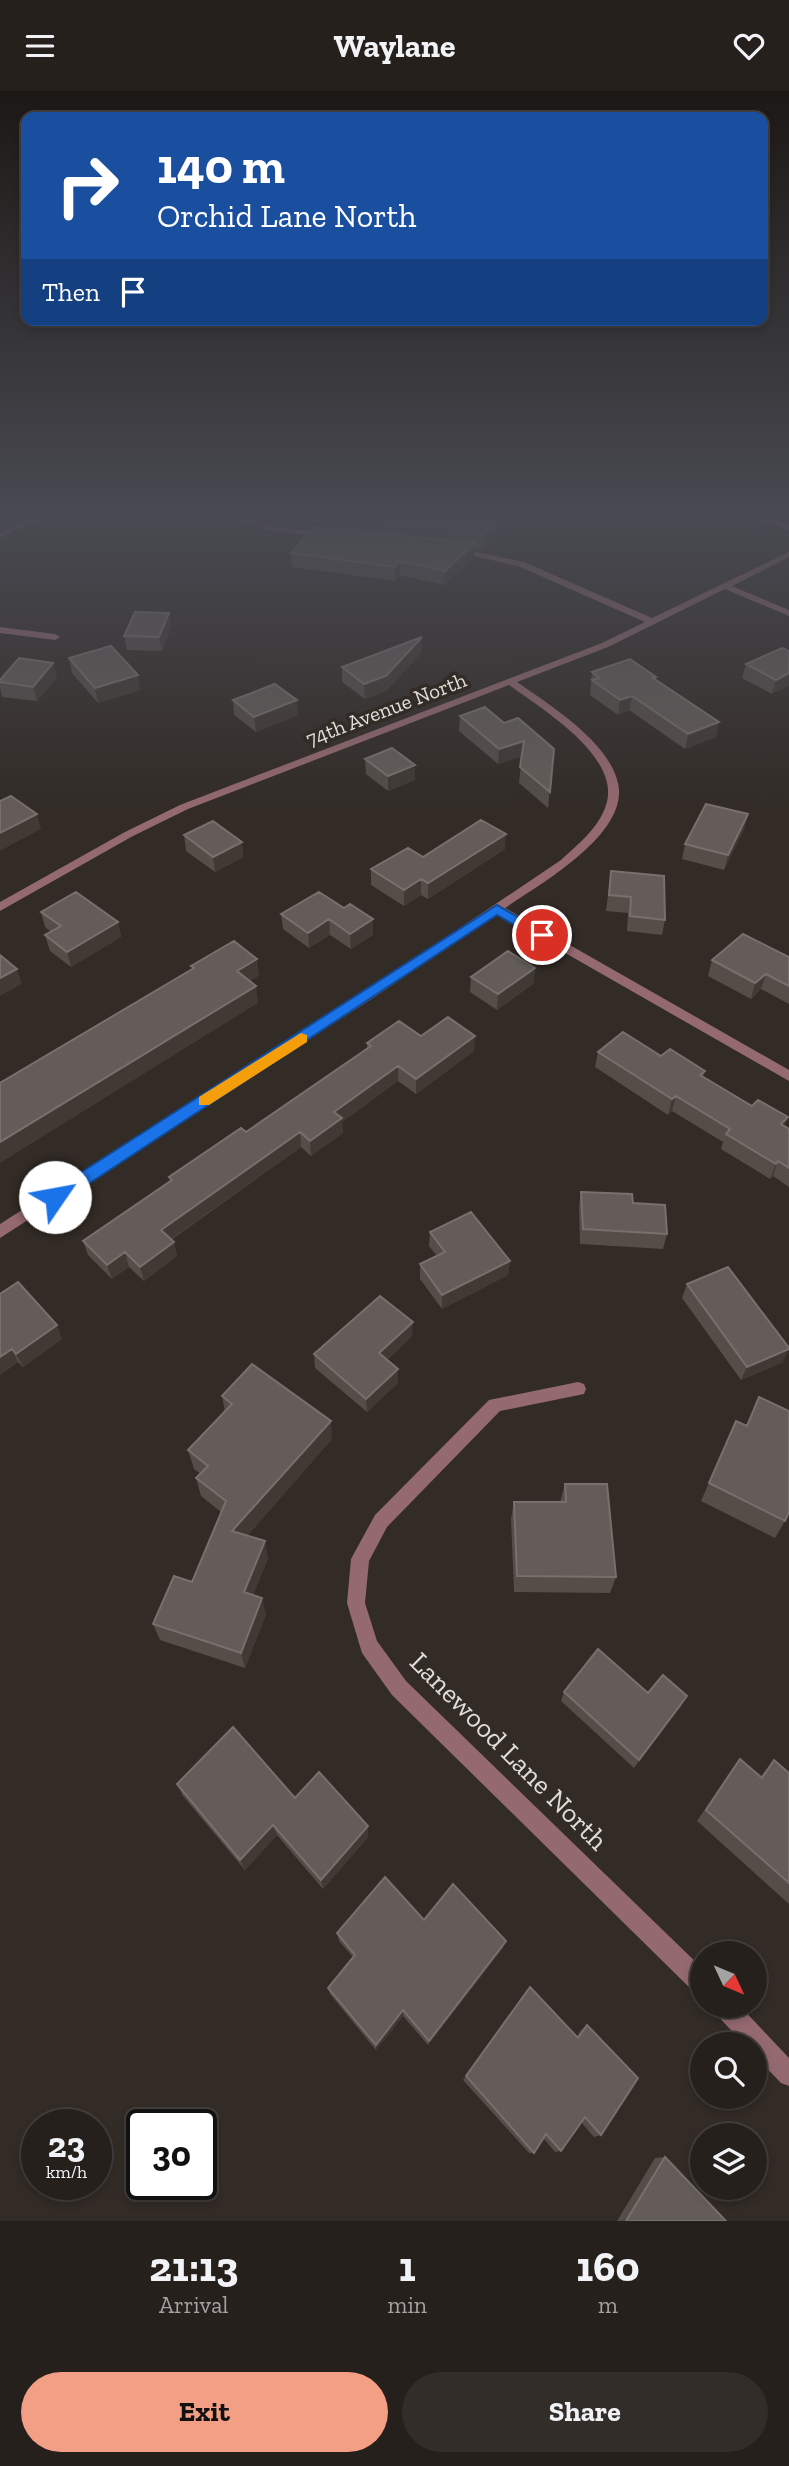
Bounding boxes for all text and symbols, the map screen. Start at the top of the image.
icon: menu [21,27,59,65]
text: Waylane [334,27,455,65]
icon: heart [730,27,768,65]
text: 140 m [157,137,285,196]
icon: right [42,140,133,231]
text: Orchid Lane North [157,197,416,235]
icon: arrive [114,273,152,311]
text: Then [42,276,100,308]
street label: 74th Avenue North [302,667,470,751]
pin [512,905,572,965]
icon: arrive [523,916,561,954]
position arrow [18,1160,92,1234]
street label: Lanewood Lane North [403,1645,615,1857]
north arrow [690,1941,766,2018]
map controls [690,1941,767,2200]
button: search [690,2032,767,2109]
speed limit sign: 30 [126,2109,217,2200]
button: layers [690,2123,767,2200]
text: 23 [48,2124,85,2166]
text: km/h [46,2161,87,2183]
text: 21:13 [149,2241,238,2292]
text: 1 [399,2241,416,2292]
text: 160 [576,2241,640,2292]
text: Arrival [159,2291,228,2319]
text: min [388,2291,427,2319]
text: m [598,2291,618,2319]
button: Exit [21,2372,388,2452]
button: Share [402,2372,768,2452]

